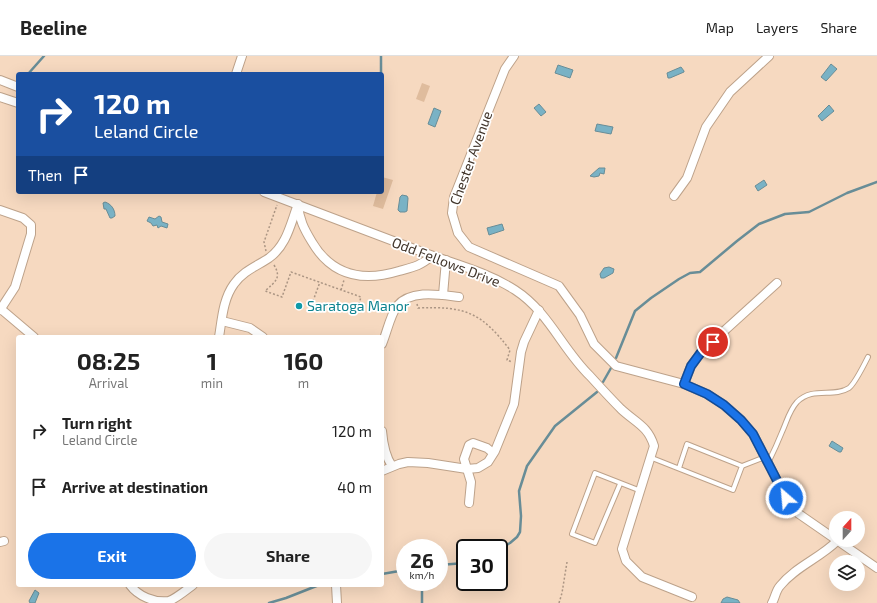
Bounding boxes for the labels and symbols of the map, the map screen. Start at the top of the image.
street label: Chester Avenue [446,109,495,207]
street label: Odd Fellows Drive [390,233,503,290]
place label: Saratoga Manor [307,297,410,314]
marker: Saratoga Manor [294,301,304,311]
pin [696,325,730,359]
position arrow [765,477,807,519]
north arrow [829,511,865,547]
speed limit sign: 30 [456,539,508,591]

